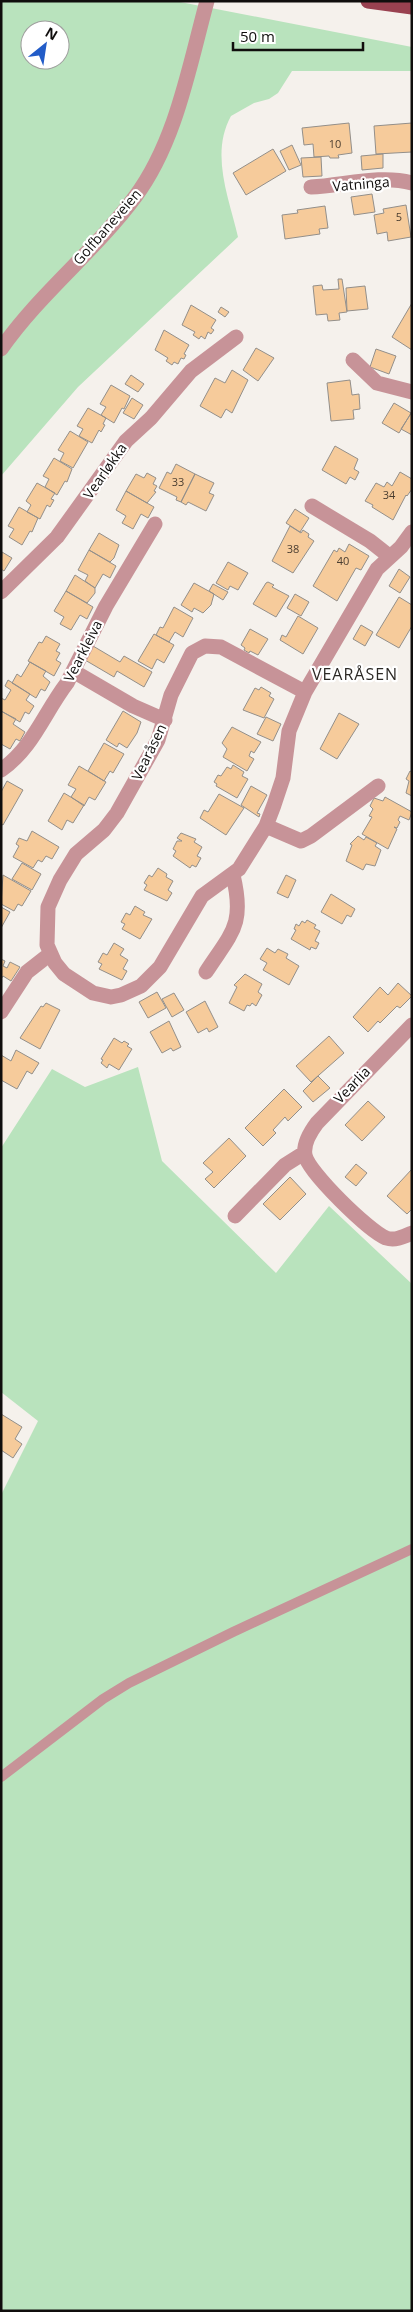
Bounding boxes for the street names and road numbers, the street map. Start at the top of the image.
street label: Vatninga [332,172,390,195]
street label: Golfbaneveien [68,185,145,269]
street label: Vearløkka [78,439,131,502]
street label: Vearkleiva [59,617,106,685]
street label: Vearåsen [127,720,170,783]
street label: Vearlia [329,1062,374,1107]

